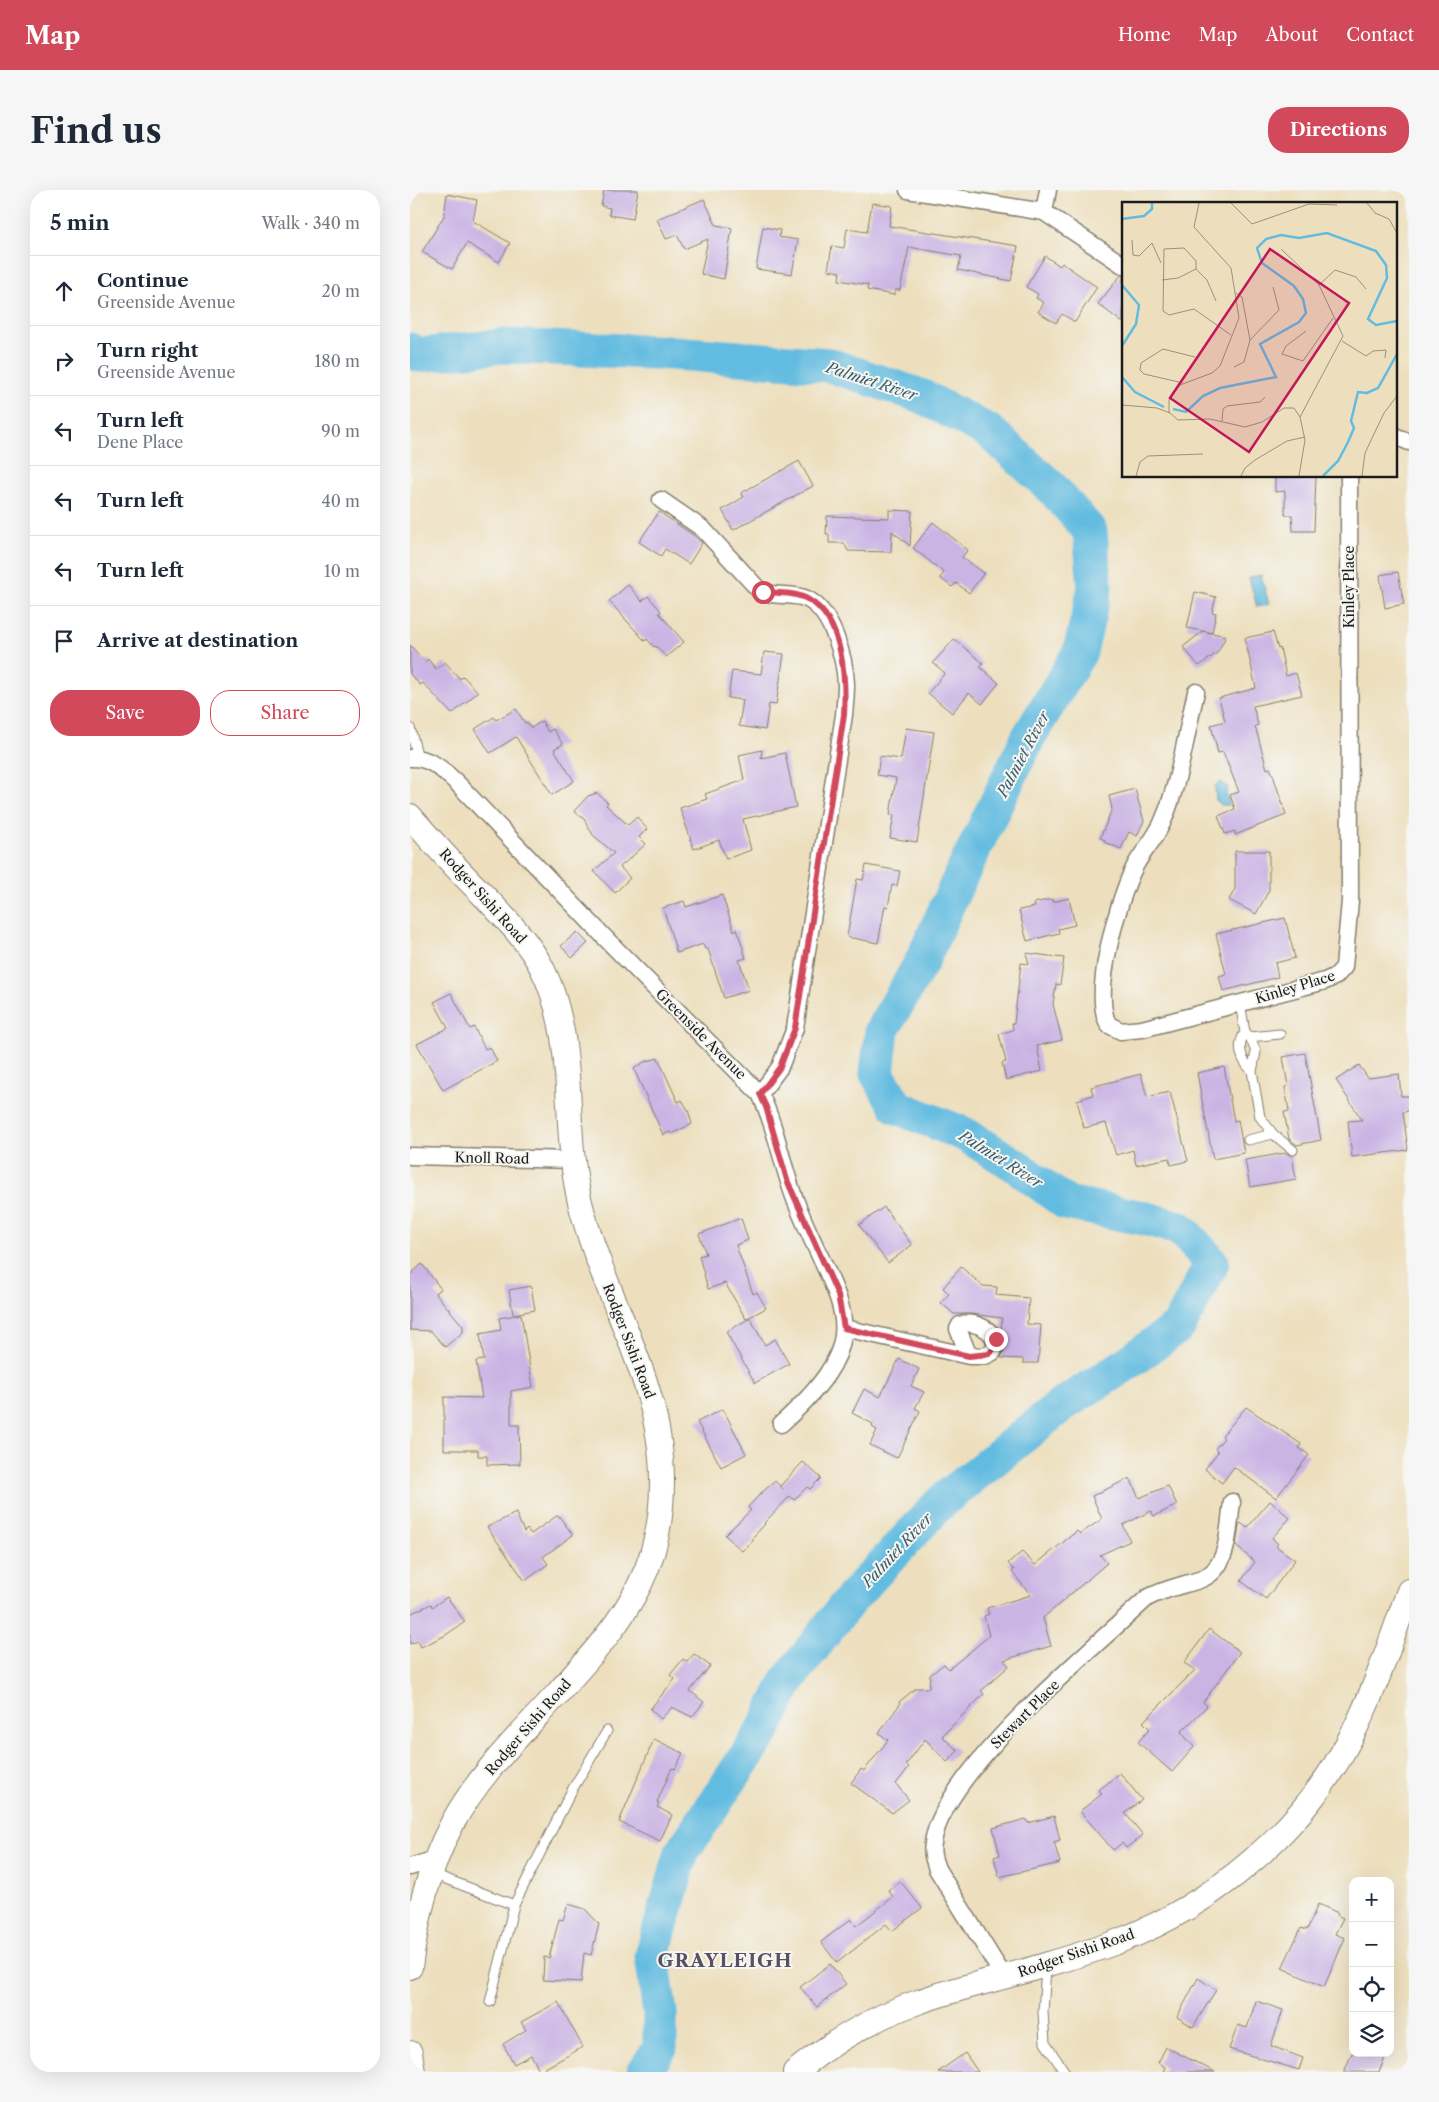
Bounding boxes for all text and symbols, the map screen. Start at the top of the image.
text: Map [25,21,80,50]
text: Home [1118,24,1171,46]
text: Map [1199,24,1237,46]
text: About [1265,24,1318,46]
text: Contact [1346,24,1414,46]
button: Directions [1268,107,1409,153]
text: Find us [30,109,162,152]
inset map [1122,202,1396,478]
text: 5 min [50,210,110,235]
text: Walk · 340 m [261,213,360,233]
text: Continue [97,269,189,292]
icon: ahead [50,277,78,305]
text: 20 m [321,281,360,301]
text: Greenside Avenue [97,292,235,312]
text: Turn right [97,339,198,362]
icon: right [50,347,78,375]
text: 180 m [314,351,360,371]
water label: Palmiet River [823,357,921,405]
text: Greenside Avenue [97,362,235,382]
text: Turn left [97,409,184,432]
icon: left [50,417,78,445]
text: 90 m [321,421,360,441]
text: Dene Place [97,432,183,452]
icon: left [50,487,78,515]
text: Turn left [97,489,184,512]
text: 40 m [321,491,360,511]
street label: Kinley Place [1340,545,1358,628]
icon: left [50,557,78,585]
text: Turn left [97,559,184,582]
text: 10 m [324,561,360,581]
route start [752,581,775,604]
icon: arrive [50,627,78,655]
text: Arrive at destination [97,629,298,652]
button: Save [50,690,200,736]
button: Share [210,690,360,736]
water label: Palmiet River [992,707,1054,801]
street label: Rodger Sishi Road [436,845,531,948]
street label: Kinley Place [1253,966,1337,1008]
street label: Greenside Avenue [652,985,750,1083]
water label: Palmiet River [955,1125,1047,1193]
street label: Knoll Road [454,1148,530,1168]
street label: Rodger Sishi Road [599,1281,659,1402]
route end [985,1328,1008,1351]
water label: Palmiet River [857,1508,937,1592]
street label: Rodger Sishi Road [481,1675,575,1779]
street label: Stewart Place [987,1676,1063,1752]
map controls [1349,1877,1394,2057]
button: + [1349,1877,1394,1922]
button: − [1349,1922,1394,1967]
street label: Rodger Sishi Road [1015,1924,1137,1981]
district label: GRAYLEIGH [657,1949,793,1972]
button: locate [1349,1967,1394,2012]
button: layers [1349,2012,1394,2057]

